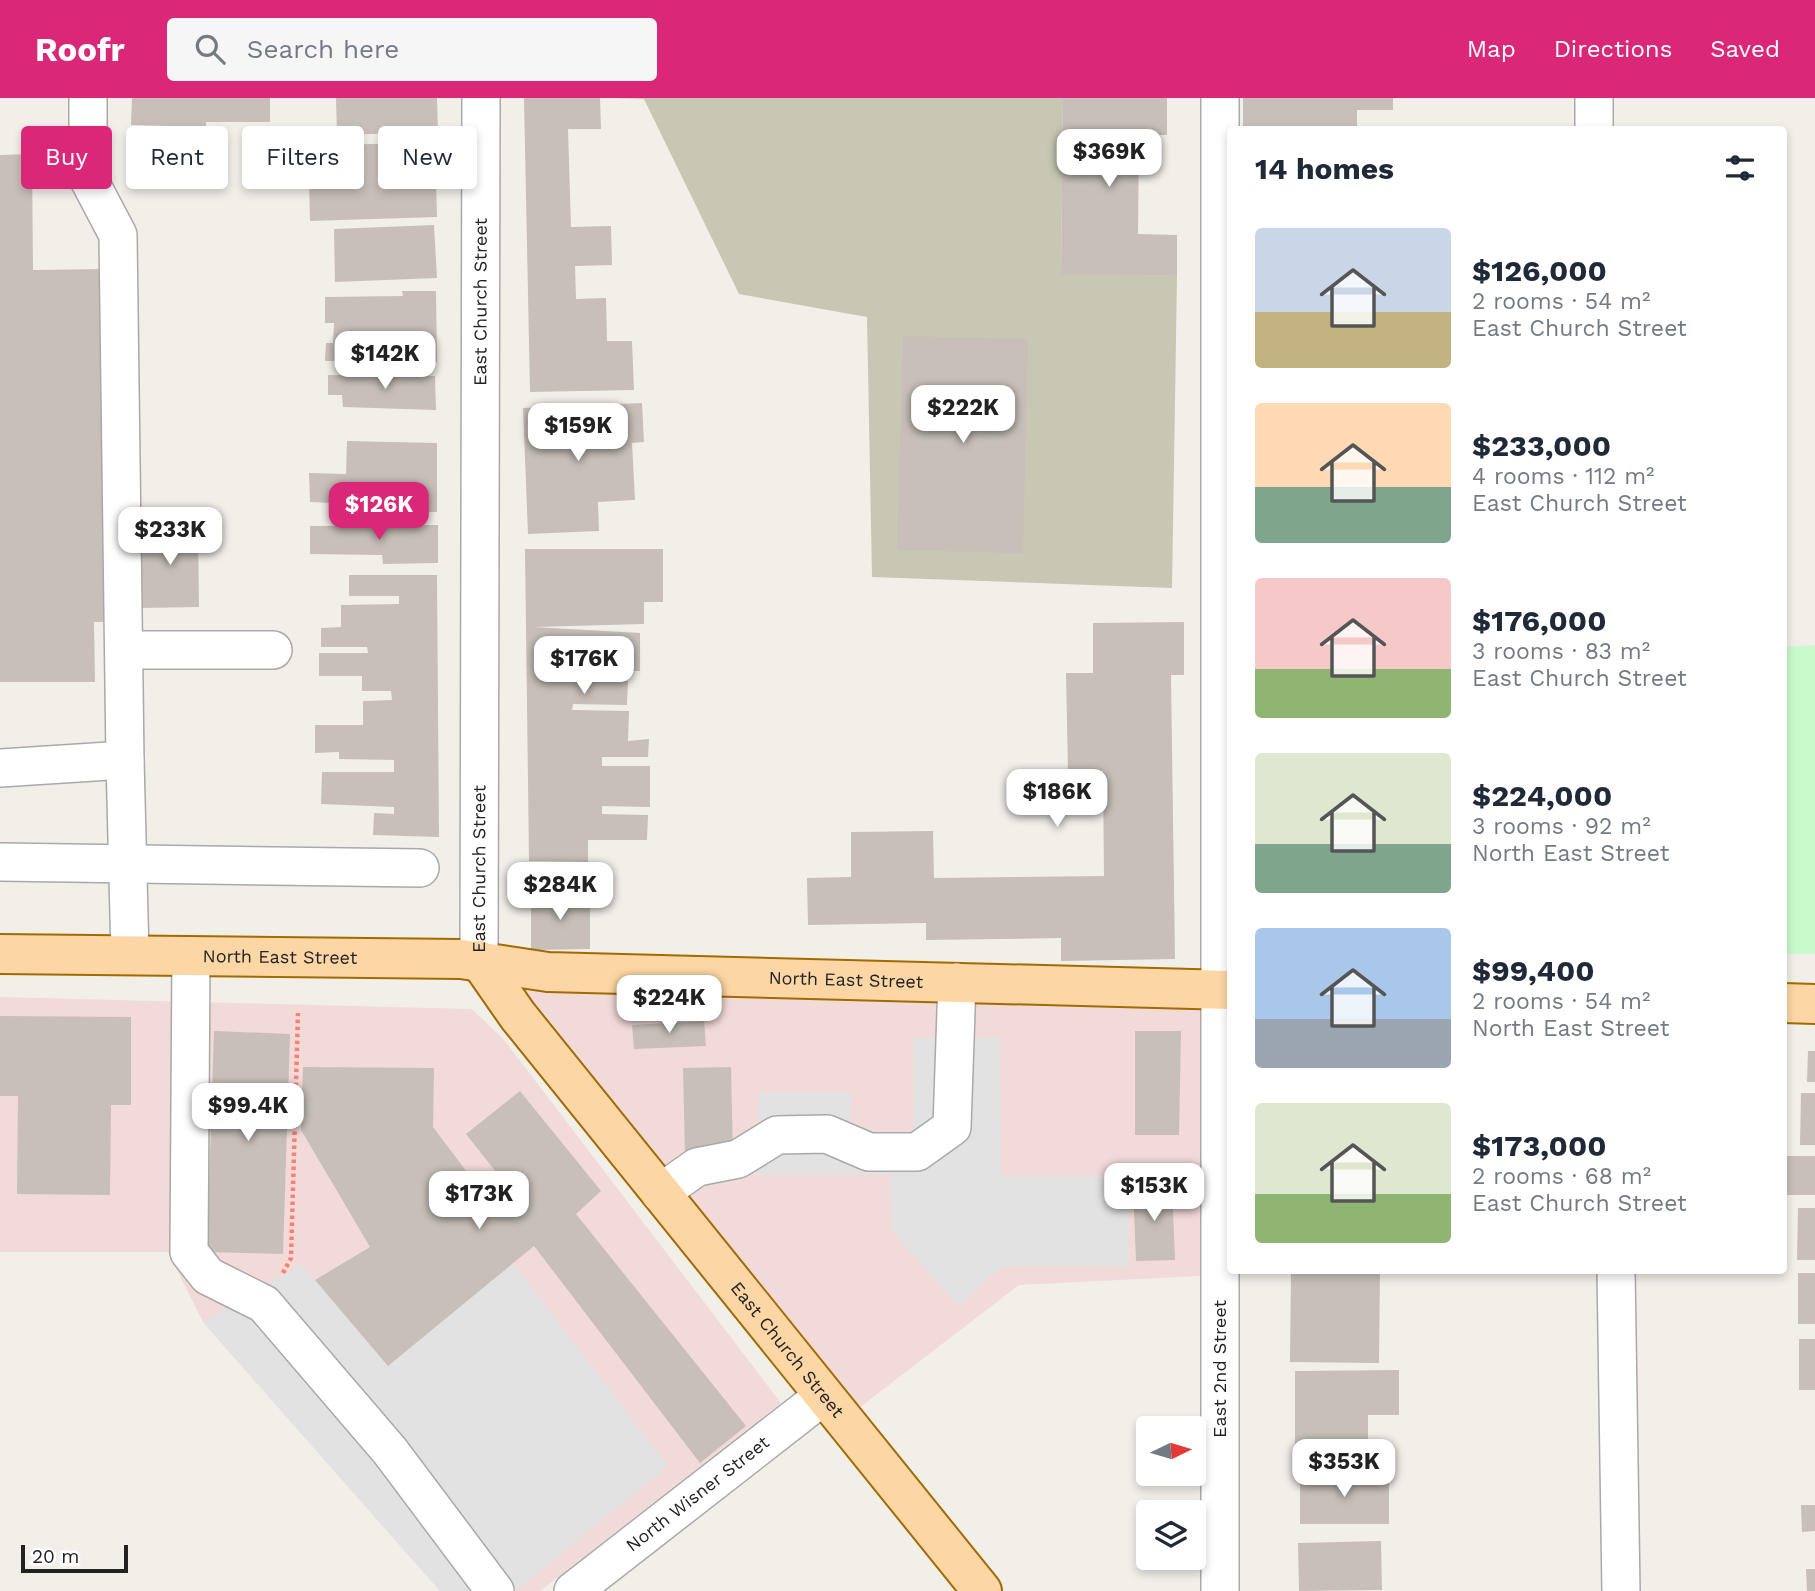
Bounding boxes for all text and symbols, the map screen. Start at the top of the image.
search box [167,18,657,81]
text: Roofr [35,30,125,69]
icon: search [191,30,229,68]
text: Search here [247,34,399,64]
text: Map [1467,35,1516,63]
text: Directions [1554,35,1672,63]
text: Saved [1710,35,1780,63]
chip: Buy [21,126,112,189]
chip: Rent [126,126,228,189]
chip: Filters [242,126,364,189]
chip: New [378,126,477,189]
pin: $369K [1060,130,1158,189]
text: $369K [1073,138,1145,165]
icon: filters [1721,149,1759,187]
text: 14 homes [1255,151,1394,186]
street label: East Church Street [469,217,491,386]
text: $126,000 [1472,253,1607,288]
icon: home [1311,256,1395,340]
text: 2 rooms · 54 m² [1472,288,1650,315]
text: East Church Street [1472,315,1687,342]
pin: $142K [336,331,434,391]
text: $142K [351,340,419,367]
pin: $222K [914,386,1012,445]
text: $222K [927,394,999,421]
pin: $159K [529,404,627,463]
text: $159K [544,412,612,439]
text: $233,000 [1472,428,1611,463]
icon: home [1311,431,1395,515]
text: 4 rooms · 112 m² [1472,463,1654,490]
pin: $126K [330,482,428,542]
text: East Church Street [1472,490,1687,517]
text: $126K [345,491,413,518]
pin: $233K [121,508,219,567]
text: $233K [134,516,206,543]
text: $176,000 [1472,603,1606,638]
icon: home [1311,606,1395,690]
pin: $176K [535,636,633,696]
text: 3 rooms · 83 m² [1472,638,1650,665]
text: $176K [550,645,618,672]
text: East Church Street [1472,665,1687,692]
pin: $186K [1008,770,1106,829]
text: $186K [1022,778,1092,805]
text: $224,000 [1472,778,1612,813]
icon: home [1311,781,1395,865]
street label: East Church Street [468,784,489,953]
text: 3 rooms · 92 m² [1472,813,1651,840]
text: North East Street [1472,840,1669,867]
pin: $284K [511,862,609,922]
text: $284K [523,871,597,898]
street label: North East Street [203,945,358,968]
text: $99,400 [1472,953,1595,988]
icon: home [1311,956,1395,1040]
street label: North East Street [768,967,924,992]
pin: $224K [620,976,718,1035]
text: $224K [633,984,705,1011]
text: 2 rooms · 54 m² [1472,988,1650,1015]
text: North East Street [1472,1015,1669,1042]
pin: $99.4K [191,1084,305,1143]
text: $99.4K [208,1092,288,1119]
text: $173,000 [1472,1128,1607,1163]
icon: home [1311,1131,1395,1215]
text: 2 rooms · 68 m² [1472,1163,1651,1190]
pin: $153K [1105,1164,1203,1223]
pin: $173K [430,1172,528,1231]
text: $153K [1120,1172,1188,1199]
text: $173K [445,1180,513,1207]
text: East Church Street [1472,1190,1687,1217]
street label: East Church Street [727,1277,849,1422]
street label: East 2nd Street [1209,1300,1230,1438]
north arrow [1136,1416,1206,1486]
map controls [1136,1416,1206,1570]
street label: North Wisner Street [622,1431,773,1556]
pin: $353K [1295,1440,1393,1499]
text: $353K [1308,1448,1380,1475]
button: layers [1136,1500,1206,1570]
scale bar [21,1542,128,1574]
text: 20 m [32,1545,79,1568]

